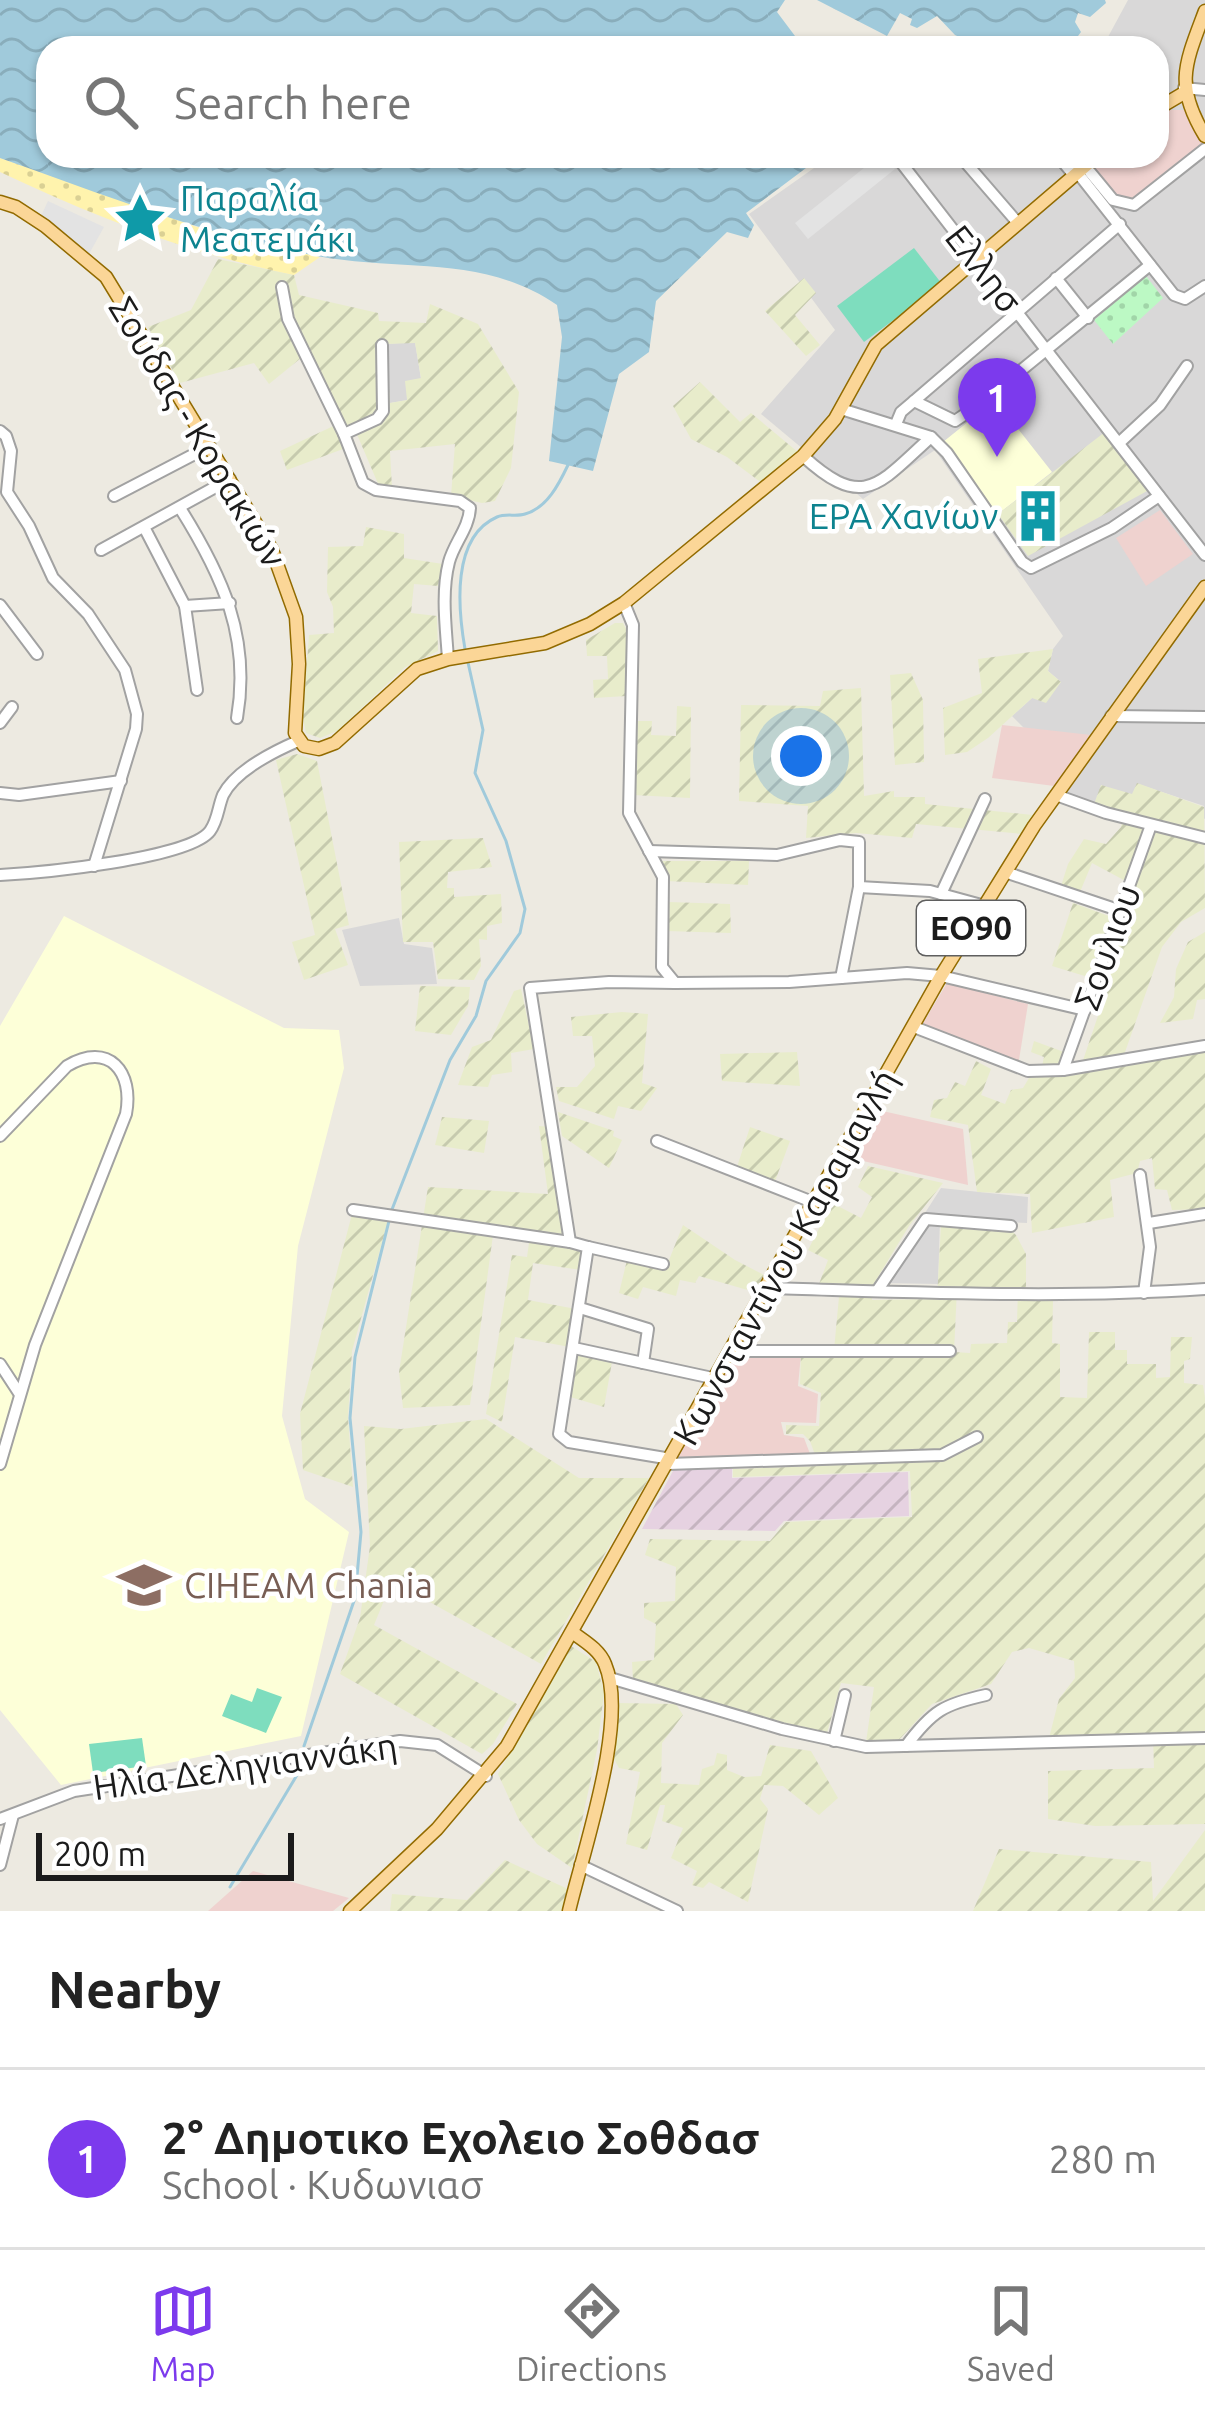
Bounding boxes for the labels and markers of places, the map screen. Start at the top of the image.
place label: Παραλία Μεατεμάκι [180,177,355,259]
place icon: Παραλία Μεατεμάκι [111,190,169,248]
pin: 1 [958,358,1036,457]
building icon: ΕΡΑ Χανίων [1009,487,1067,545]
place label: ΕΡΑ Χανίων [809,495,998,536]
school or university icon: CIHEAM Chania [115,1556,173,1614]
place label: CIHEAM Chania [184,1564,433,1605]

